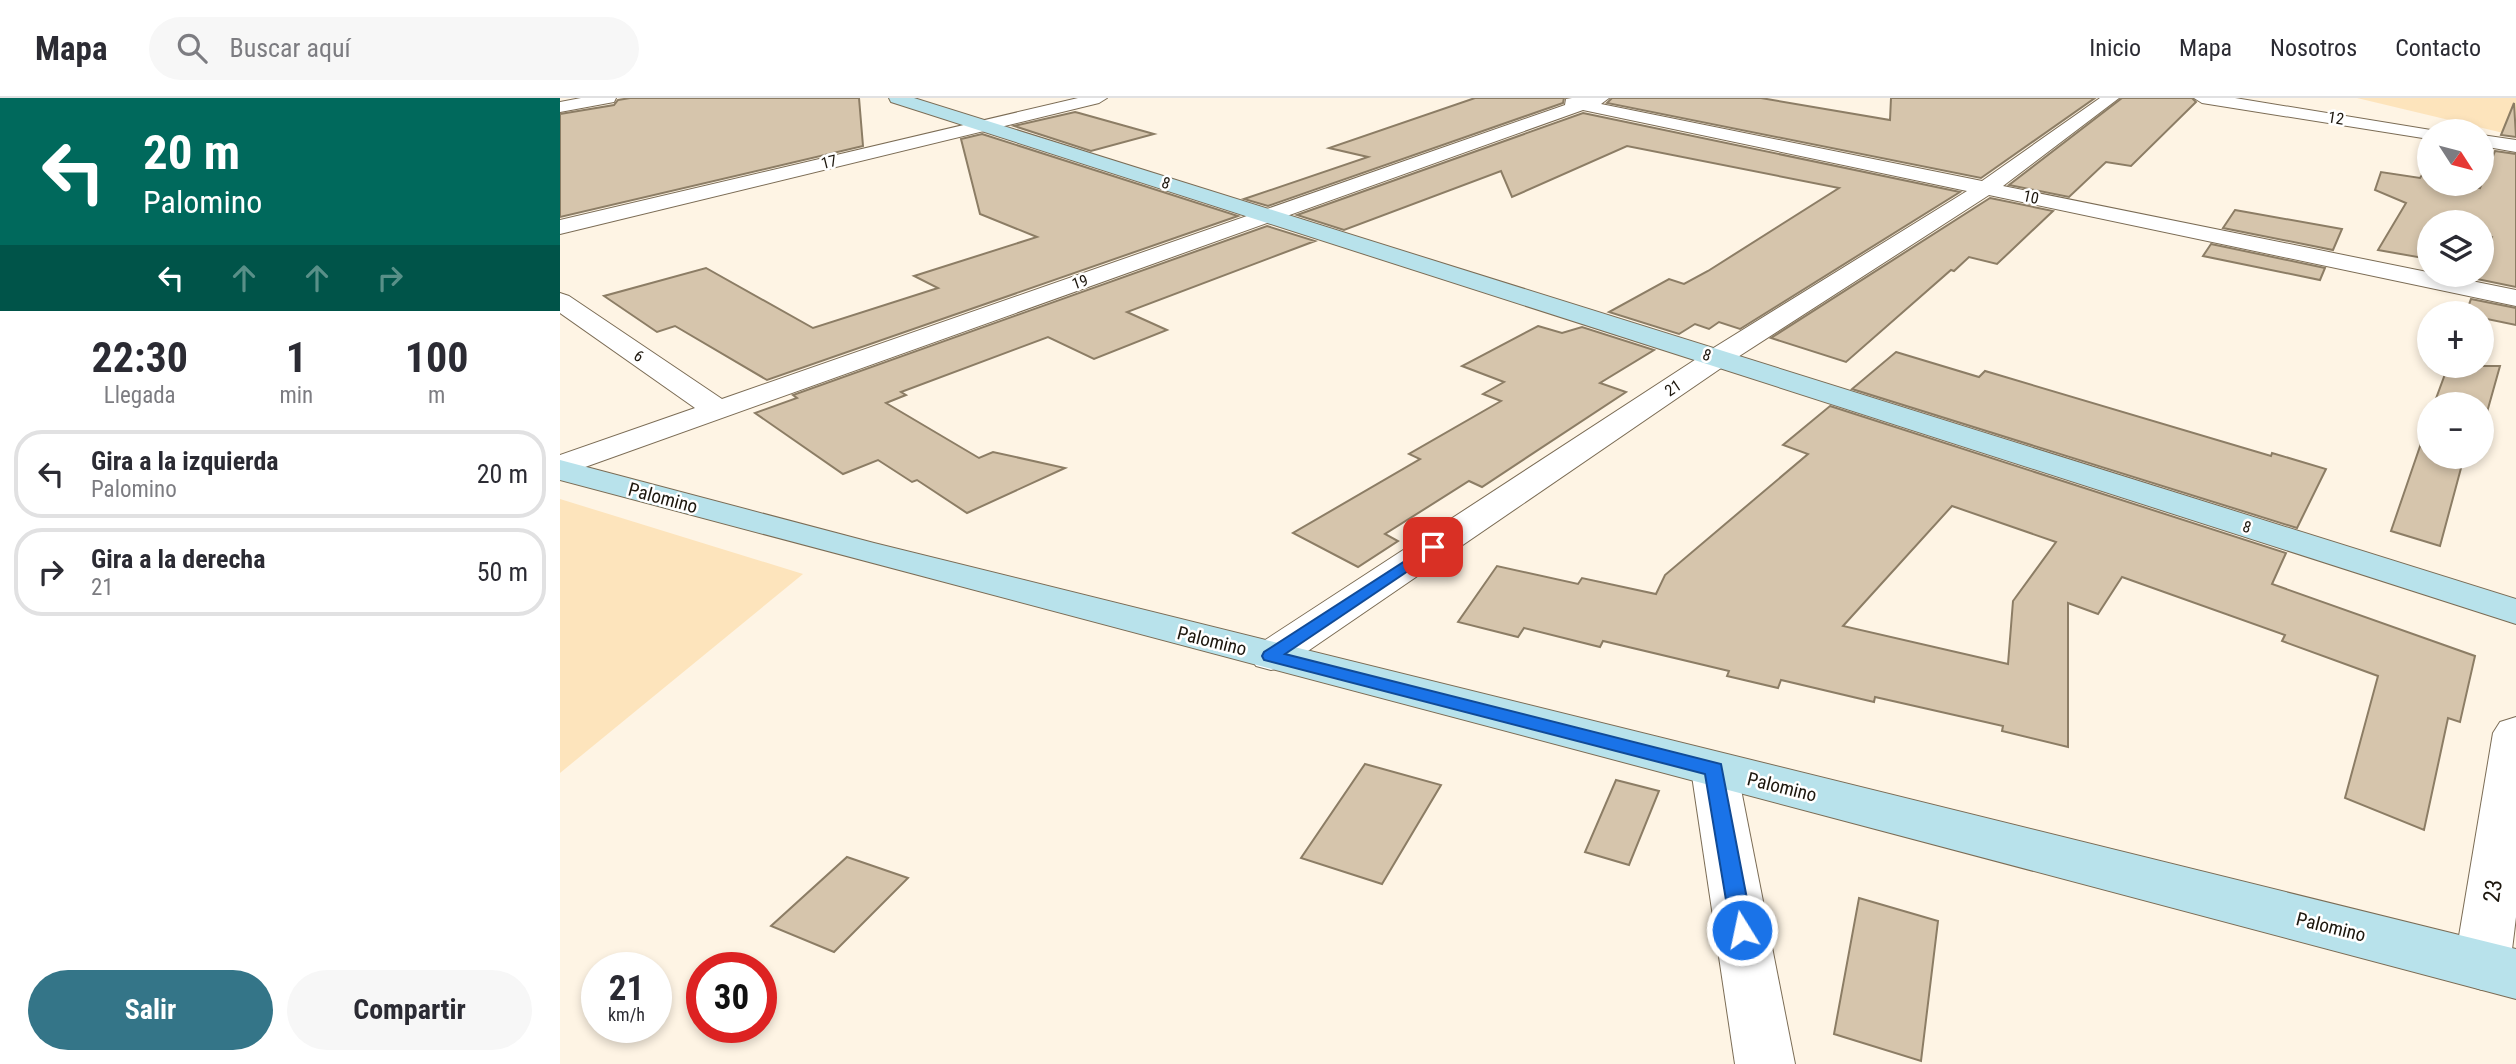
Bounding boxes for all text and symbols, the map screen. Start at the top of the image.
search box [149,17,639,80]
text: Mapa [35,29,107,68]
icon: search [173,29,211,67]
text: Buscar aquí [229,33,351,63]
text: Inicio [2089,34,2141,62]
text: Mapa [2179,34,2232,62]
text: Nosotros [2270,34,2357,62]
text: Contacto [2395,34,2481,62]
street label: 12 [2327,107,2345,129]
north arrow [2417,119,2494,196]
map controls [2417,119,2494,469]
text: 20 m [143,124,240,181]
icon: left [28,126,119,217]
street label: 17 [819,151,839,173]
street label: 8 [1159,173,1173,193]
text: Palomino [143,183,262,221]
street label: 10 [2021,186,2041,208]
button: layers [2417,210,2494,287]
icon: left [152,259,190,297]
icon: ahead [225,259,263,297]
icon: ahead [298,259,336,297]
icon: right [371,259,409,297]
street label: 19 [1069,270,1091,294]
button: + [2417,301,2494,378]
text: 22:30 [92,333,188,382]
text: 1 [286,333,307,382]
text: 100 [405,333,468,382]
street label: 8 [1700,345,1714,365]
street label: 6 [630,346,648,366]
street label: 21 [1661,376,1685,400]
text: Llegada [104,382,176,409]
text: min [279,382,313,409]
text: m [428,382,445,409]
button: − [2417,392,2494,469]
text: Gira a la izquierda [91,446,279,476]
icon: left [32,455,70,493]
text: 20 m [477,459,528,489]
text: Palomino [91,476,177,503]
street label: Palomino [626,478,700,518]
pin [1403,517,1463,577]
street label: 8 [2240,517,2254,537]
icon: arrive [1414,528,1452,566]
text: Gira a la derecha [91,544,265,574]
icon: right [32,553,70,591]
text: 50 m [477,557,528,587]
text: 21 [91,574,114,601]
street label: Palomino [1175,621,1249,661]
street label: Palomino [1745,767,1819,807]
street label: 23 [2478,878,2508,904]
position arrow [1705,893,1779,967]
street label: Palomino [2294,907,2368,947]
speed limit sign: 30 [686,952,777,1043]
text: 21 [609,968,644,1009]
button: Salir [28,970,273,1050]
button: Compartir [287,970,532,1050]
text: km/h [608,1004,645,1025]

